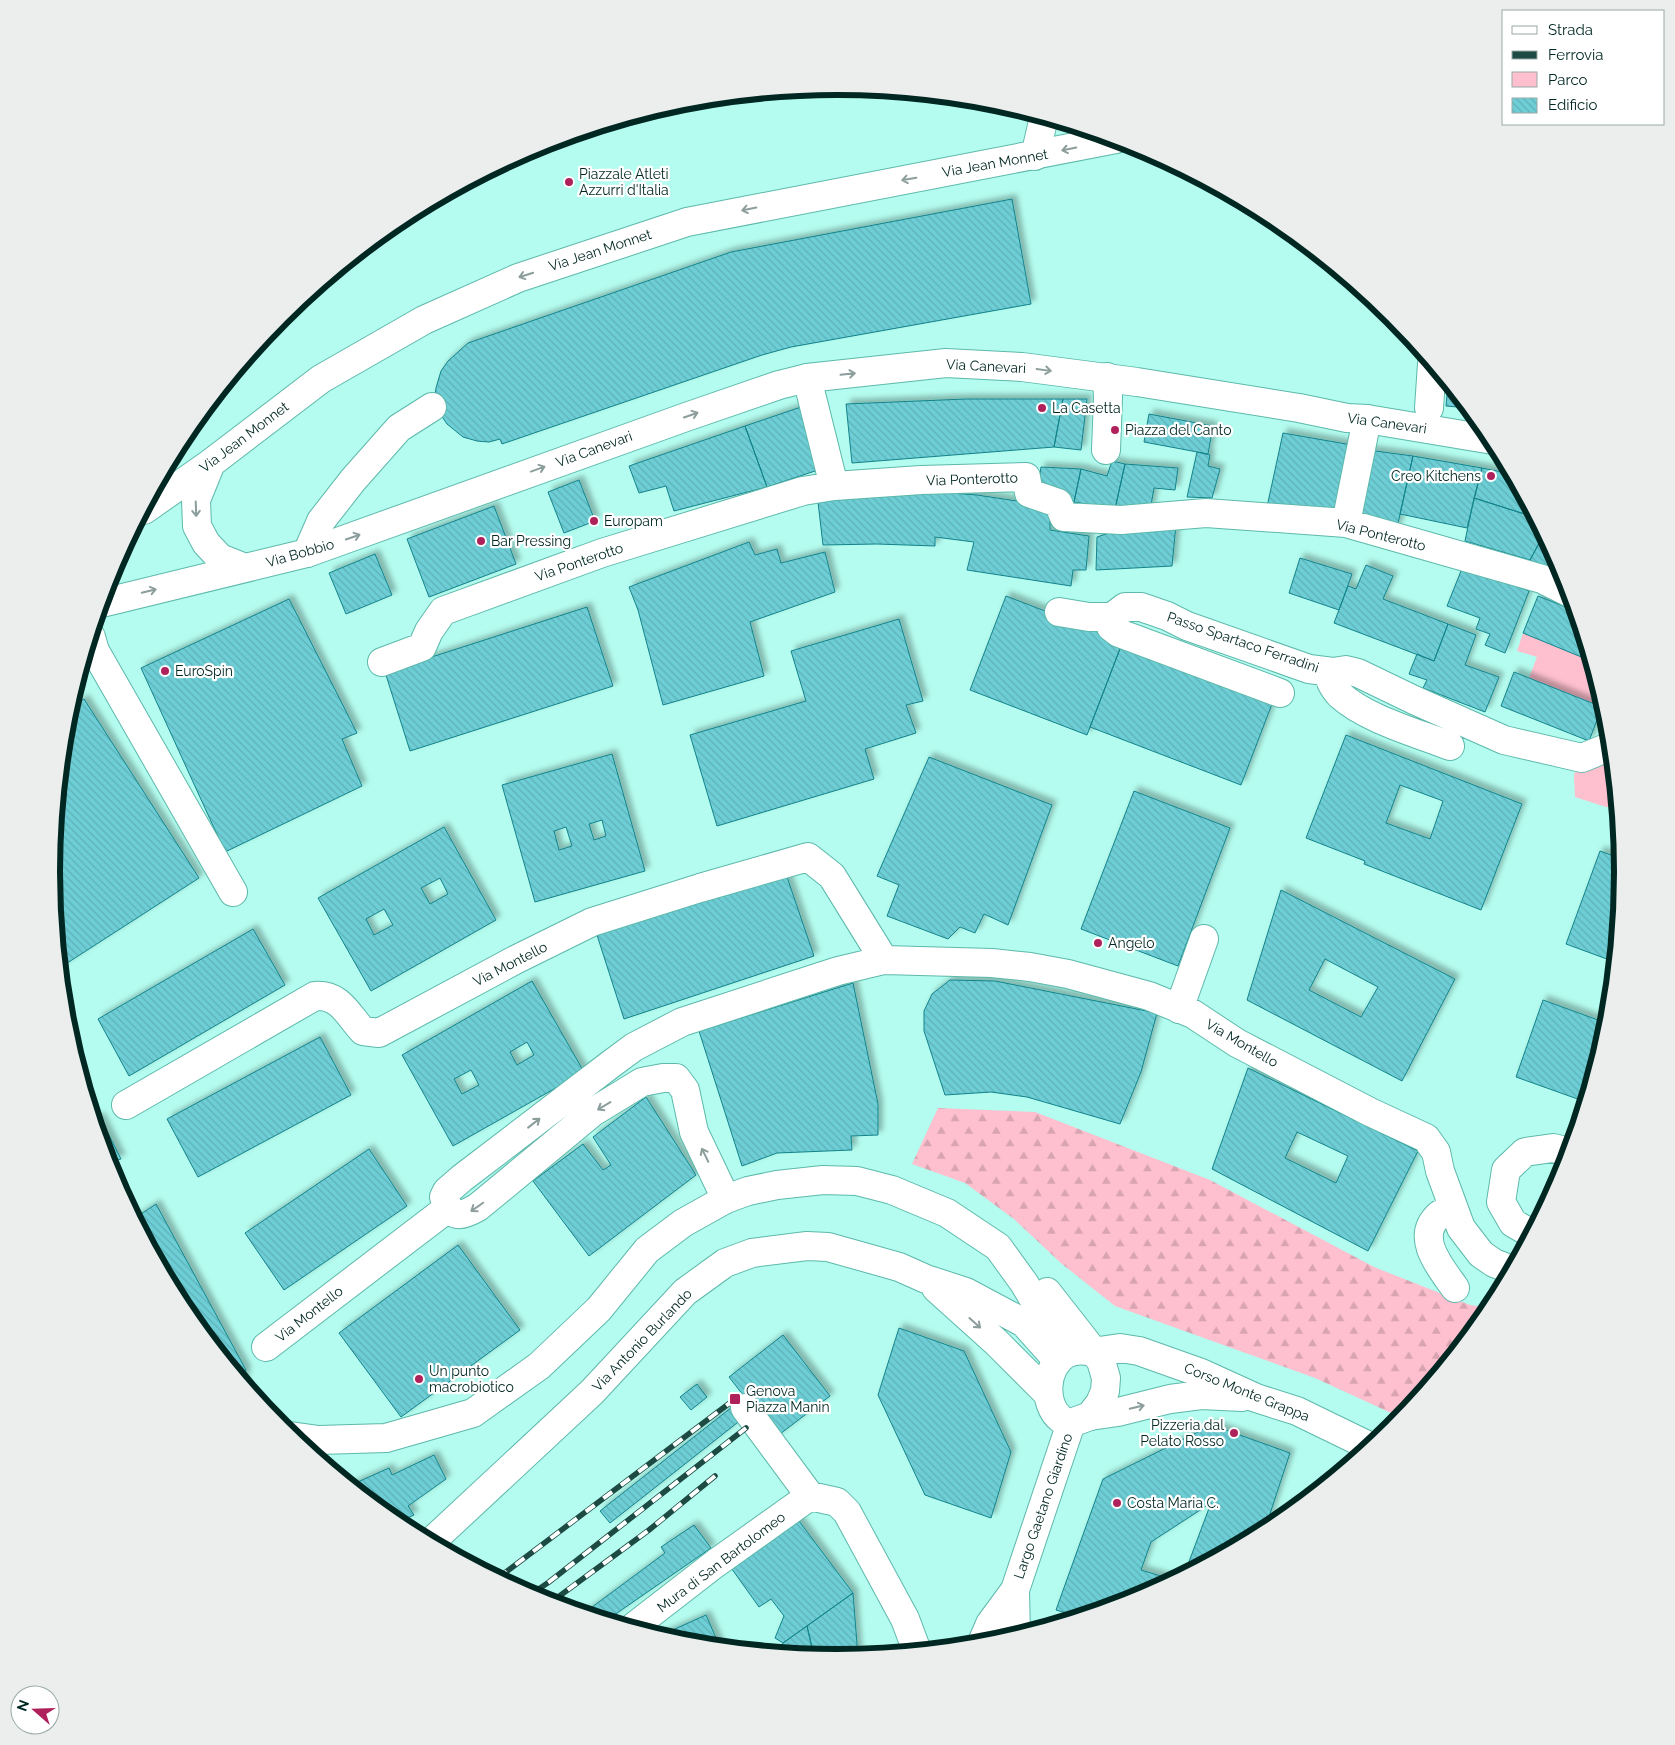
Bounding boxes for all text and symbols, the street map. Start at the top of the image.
legend [1502,10,1665,125]
text: Strada [1548,21,1593,39]
text: Ferrovia [1548,46,1604,64]
text: Parco [1548,71,1588,89]
text: Edificio [1548,96,1598,114]
one-way arrow [1061,145,1077,155]
street label: Via Jean Monnet [941,146,1049,180]
place label: Piazzale Atleti Azzurri d'Italia [579,166,669,198]
one-way arrow [901,174,917,184]
marker: Piazzale Atleti Azzurri d'Italia [563,176,575,188]
one-way arrow [742,204,758,214]
street label: Via Jean Monnet [547,226,654,274]
one-way arrow [519,270,535,280]
street label: Via Canevari [946,356,1026,376]
one-way arrow [1036,366,1052,376]
one-way arrow [839,369,855,378]
street label: Via Jean Monnet [196,398,292,476]
place label: La Casetta [1052,400,1121,416]
marker: La Casetta [1036,402,1048,414]
one-way arrow [683,410,699,419]
street label: Via Canevari [1346,410,1428,436]
place label: Piazza del Canto [1125,422,1231,438]
marker: Piazza del Canto [1109,424,1121,436]
street label: Via Canevari [554,428,634,470]
one-way arrow [530,464,545,473]
place label: Creo Kitchens [1391,468,1481,484]
street label: Via Ponterotto [926,469,1018,489]
marker: Creo Kitchens [1485,470,1497,482]
one-way arrow [192,501,201,517]
place label: Europam [604,513,663,529]
marker: Europam [588,515,600,527]
street label: Via Ponterotto [1334,516,1428,554]
one-way arrow [345,532,360,541]
place label: Bar Pressing [491,533,571,549]
marker: Bar Pressing [475,535,487,547]
street label: Via Bobbio [264,536,336,570]
street label: Via Ponterotto [533,539,625,585]
one-way arrow [140,586,156,595]
street label: Passo Spartaco Ferradini [1165,608,1321,676]
place label: EuroSpin [175,663,233,679]
marker: EuroSpin [159,665,171,677]
place label: Angelo [1108,935,1155,951]
marker: Angelo [1092,937,1104,949]
street label: Via Montello [470,938,550,990]
street label: Via Montello [1203,1016,1281,1070]
one-way arrow [597,1101,611,1111]
one-way arrow [527,1118,540,1129]
one-way arrow [699,1148,709,1163]
one-way arrow [470,1202,484,1212]
street label: Via Montello [272,1283,346,1345]
street label: Via Antonio Burlando [589,1285,695,1395]
one-way arrow [969,1317,982,1329]
street label: Corso Monte Grappa [1182,1360,1312,1424]
place label: Un punto macrobiotico [429,1363,514,1395]
marker: Un punto macrobiotico [413,1373,425,1385]
place label: Genova Piazza Manin [746,1383,830,1415]
marker: Genova Piazza Manin [728,1392,742,1406]
one-way arrow [1129,1402,1145,1411]
place label: Pizzeria dal Pelato Rosso [1140,1417,1224,1449]
marker: Pizzeria dal Pelato Rosso [1228,1427,1240,1439]
street label: Largo Gaetano Giardino [1011,1431,1075,1581]
place label: Costa Maria C. [1127,1495,1219,1511]
marker: Costa Maria C. [1111,1497,1123,1509]
street label: Mura di San Bartolomeo [654,1509,788,1615]
north arrow [10,1685,60,1735]
text: N [13,1698,32,1713]

